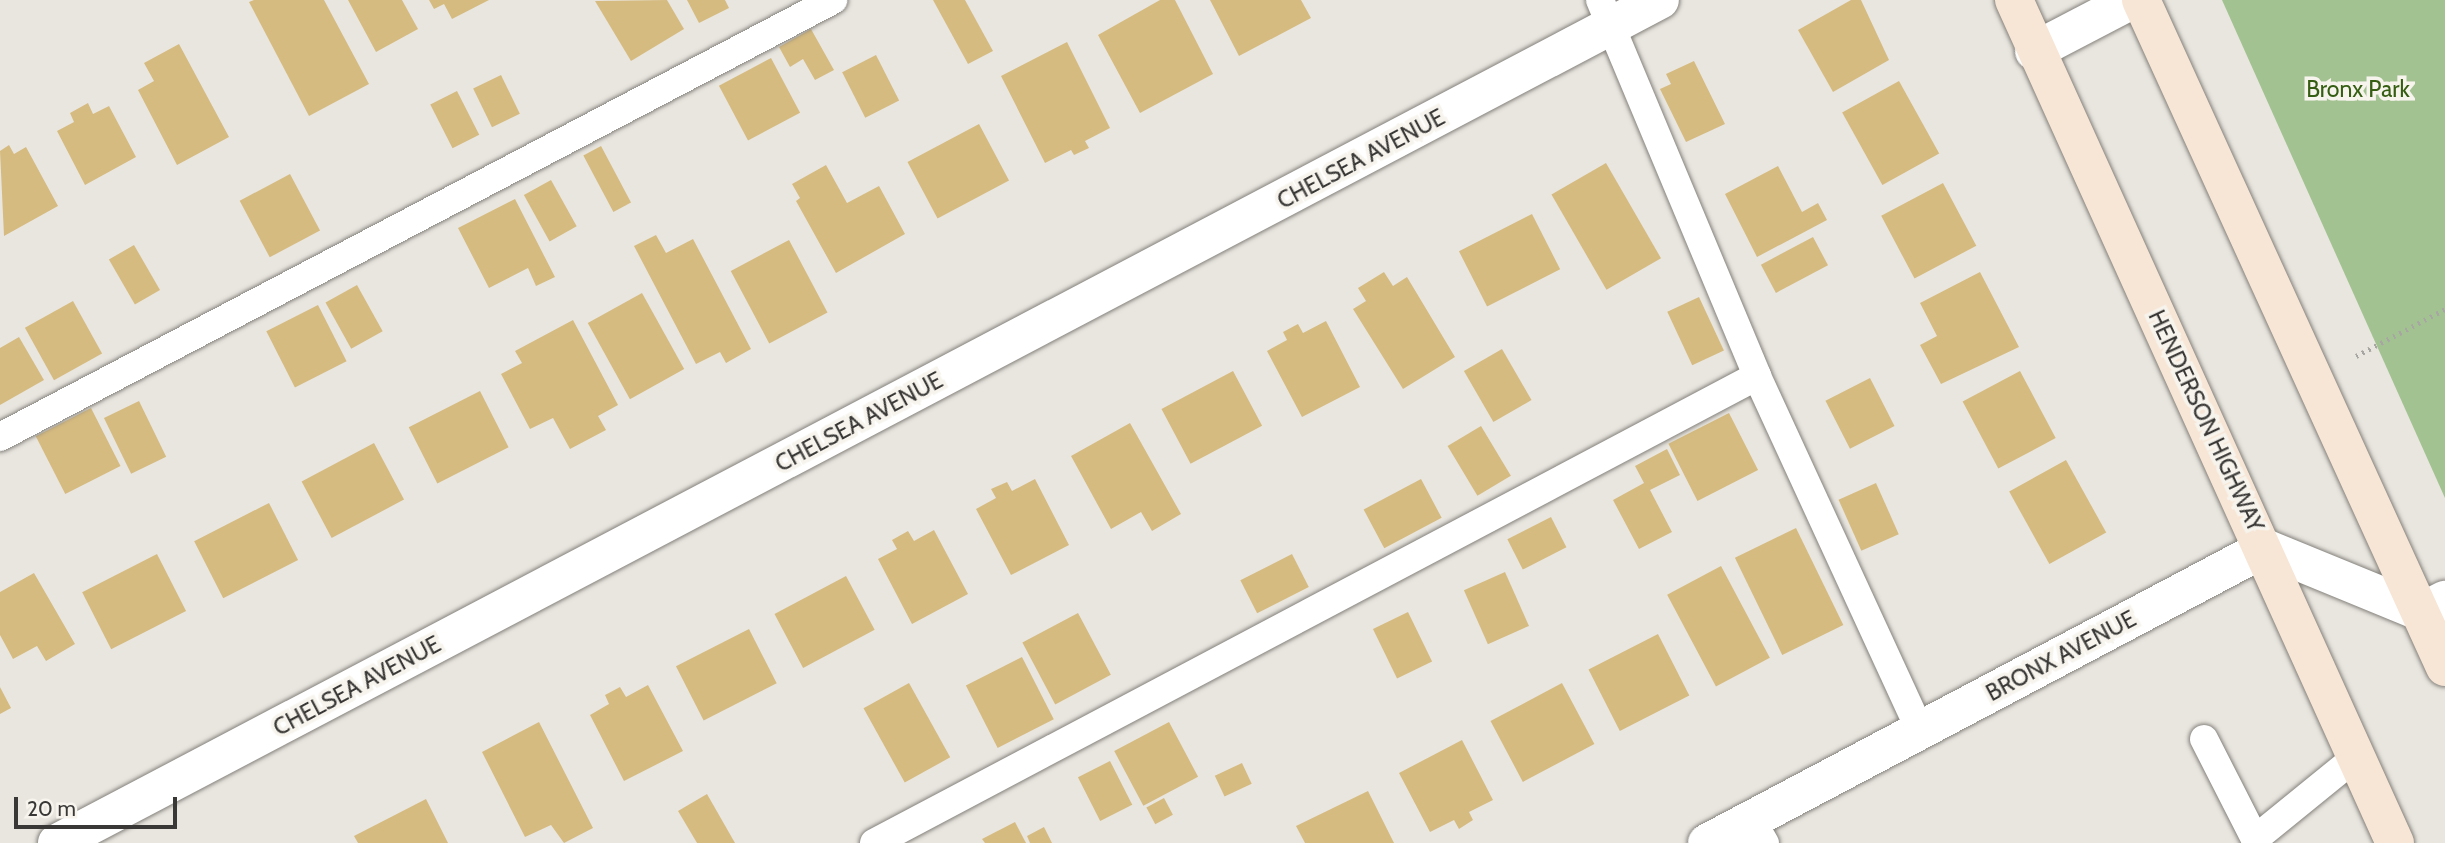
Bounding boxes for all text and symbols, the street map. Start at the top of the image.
park label: Bronx Park [2306,75,2410,103]
street label: CHELSEA AVENUE [1273,103,1449,215]
street label: HENDERSON HIGHWAY [2142,306,2270,536]
street label: CHELSEA AVENUE [771,366,947,478]
street label: BRONX AVENUE [1981,605,2141,707]
street label: CHELSEA AVENUE [269,630,445,742]
scale bar [18,784,180,828]
text: 20 m [27,796,76,821]

